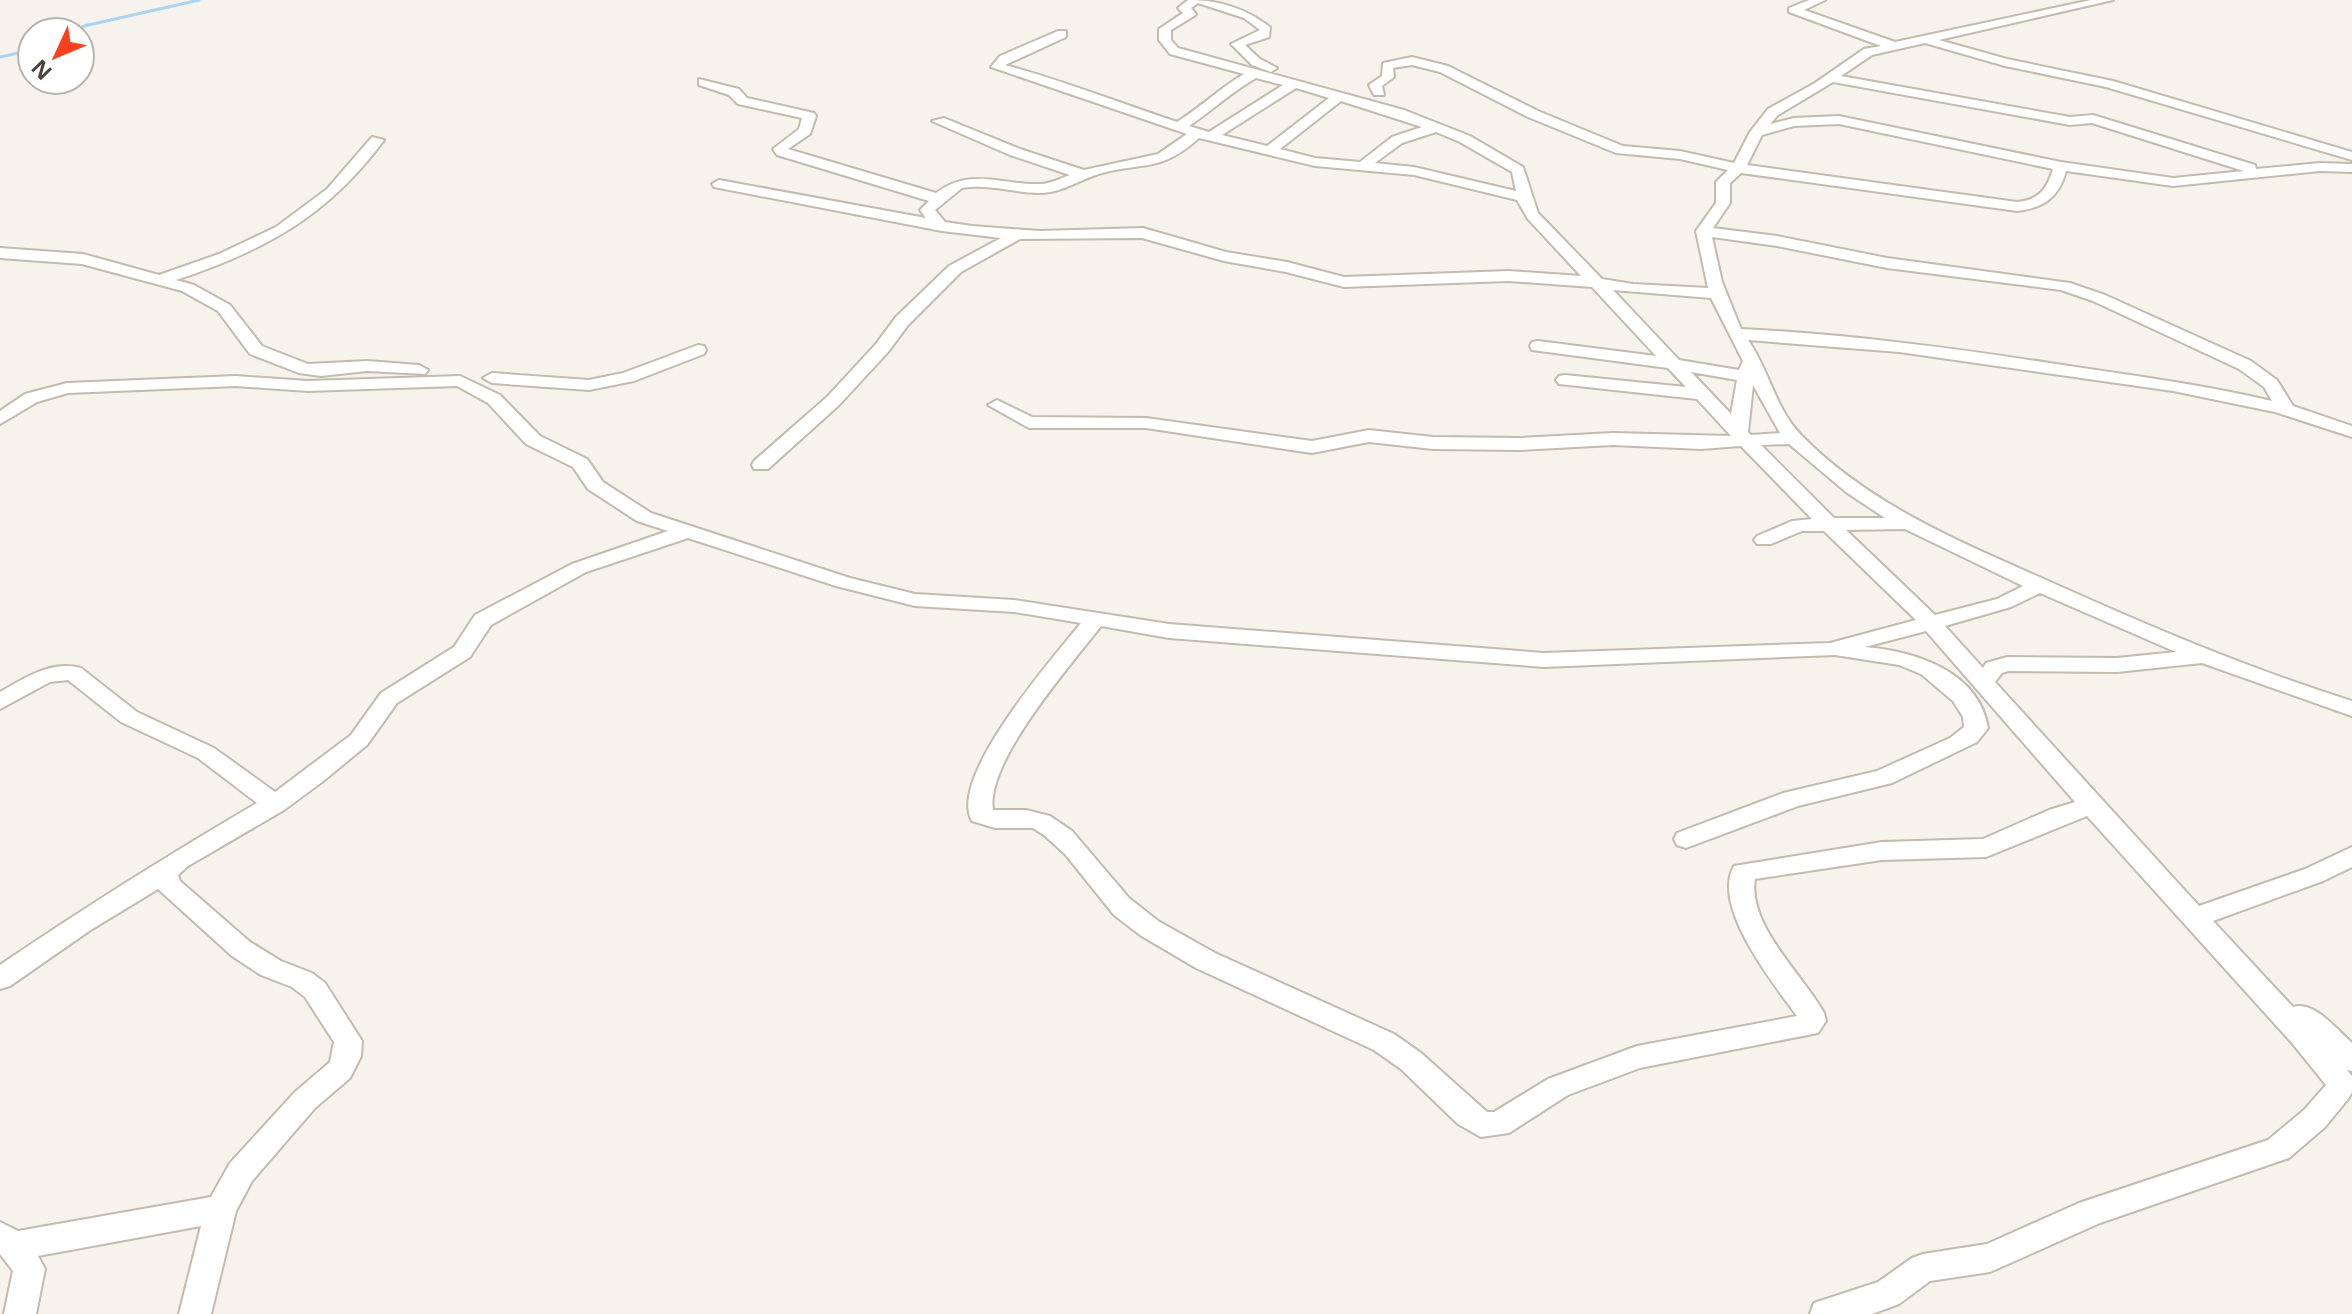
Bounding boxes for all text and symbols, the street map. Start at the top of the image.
north arrow [16,16,96,96]
text: N [24,54,58,87]

